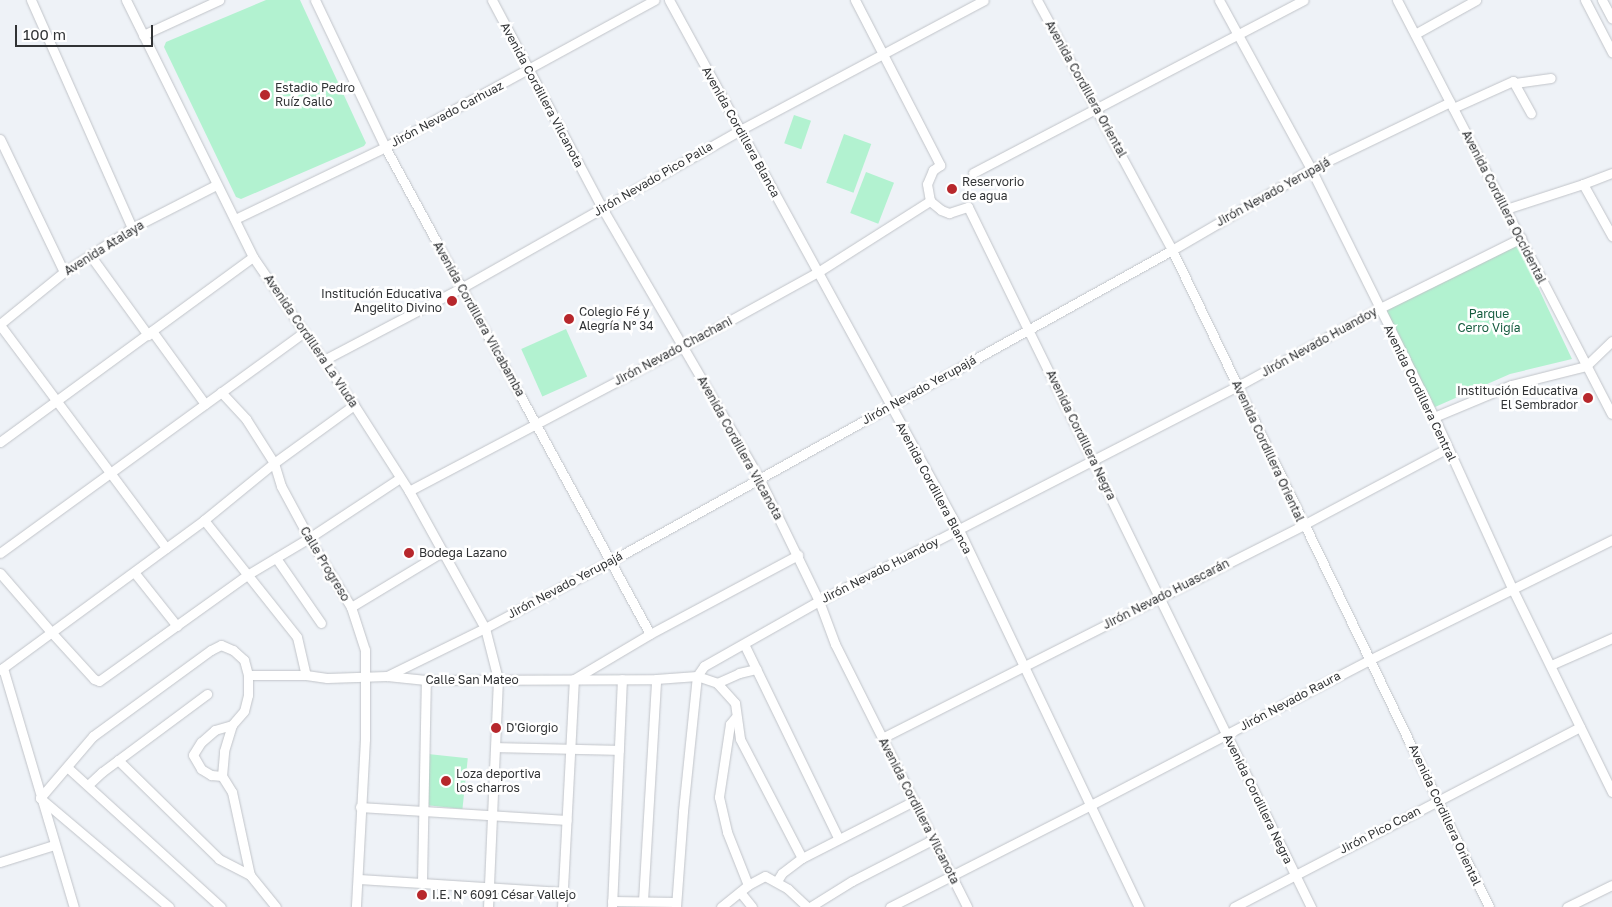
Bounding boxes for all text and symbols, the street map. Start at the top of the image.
scale bar [18,15,155,47]
street label: Avenida Cordillera Oriental [1042,18,1130,160]
street label: Avenida Cordillera Vilcanota [498,20,586,170]
text: 100 m [23,25,66,43]
street label: Avenida Cordillera Blanca [699,64,783,200]
street label: Jirón Nevado Carhuaz [388,78,506,150]
place label: Estadio Pedro Ruíz Gallo [275,81,355,109]
marker: Estadio Pedro Ruíz Gallo [259,89,271,101]
street label: Avenida Cordillera Occidental [1459,128,1549,286]
street label: Jirón Nevado Pico Palla [591,139,715,219]
street label: Jirón Nevado Yerupajá [1213,155,1333,229]
place label: Reservorio de agua [962,175,1024,203]
marker: Reservorio de agua [946,183,958,195]
street label: Avenida Atalaya [62,218,146,278]
street label: Avenida Cordillera Vilcabamba [430,239,528,399]
street label: Avenida Cordillera La Viuda [261,272,361,410]
place label: Institución Educativa Angelito Divino [321,287,442,315]
marker: Institución Educativa Angelito Divino [446,295,458,307]
street label: Jirón Nevado Huandoy [1259,304,1379,380]
place label: Colegio Fé y Alegría N° 34 [579,305,654,333]
park label: Parque Cerro Vigía [1457,307,1521,335]
marker: Colegio Fé y Alegría N° 34 [563,313,575,325]
street label: Jirón Nevado Chachani [611,314,735,388]
street label: Avenida Cordillera Central [1381,322,1459,464]
street label: Jirón Nevado Yerupajá [859,353,979,427]
street label: Avenida Cordillera Negra [1043,368,1119,502]
street label: Avenida Cordillera Vilcanota [694,374,786,522]
street label: Avenida Cordillera Oriental [1229,378,1307,524]
place label: Institución Educativa El Sembrador [1457,384,1578,412]
marker: Institución Educativa El Sembrador [1582,392,1594,404]
street label: Avenida Cordillera Blanca [893,420,975,556]
street label: Calle Progreso [297,524,353,604]
street label: Jirón Nevado Huandoy [819,534,941,606]
place label: Bodega Lazano [419,546,507,560]
marker: Bodega Lazano [403,547,415,559]
street label: Jirón Nevado Yerupajá [505,549,625,621]
street label: Jirón Nevado Huascarán [1100,556,1232,632]
street label: Jirón Nevado Raura [1237,668,1343,734]
street label: Calle San Mateo [425,673,519,687]
place label: D'Giorgio [506,721,558,735]
marker: D'Giorgio [490,722,502,734]
street label: Avenida Cordillera Negra [1220,732,1296,866]
street label: Avenida Cordillera Vilcanota [876,735,962,887]
street label: Avenida Cordillera Oriental [1406,742,1484,888]
place label: Loza deportiva los charros [456,767,541,795]
marker: Loza deportiva los charros [440,775,452,787]
street label: Jirón Pico Coan [1337,803,1423,857]
place label: I.E. N° 6091 César Vallejo [432,888,576,902]
marker: I.E. N° 6091 César Vallejo [416,889,428,901]

